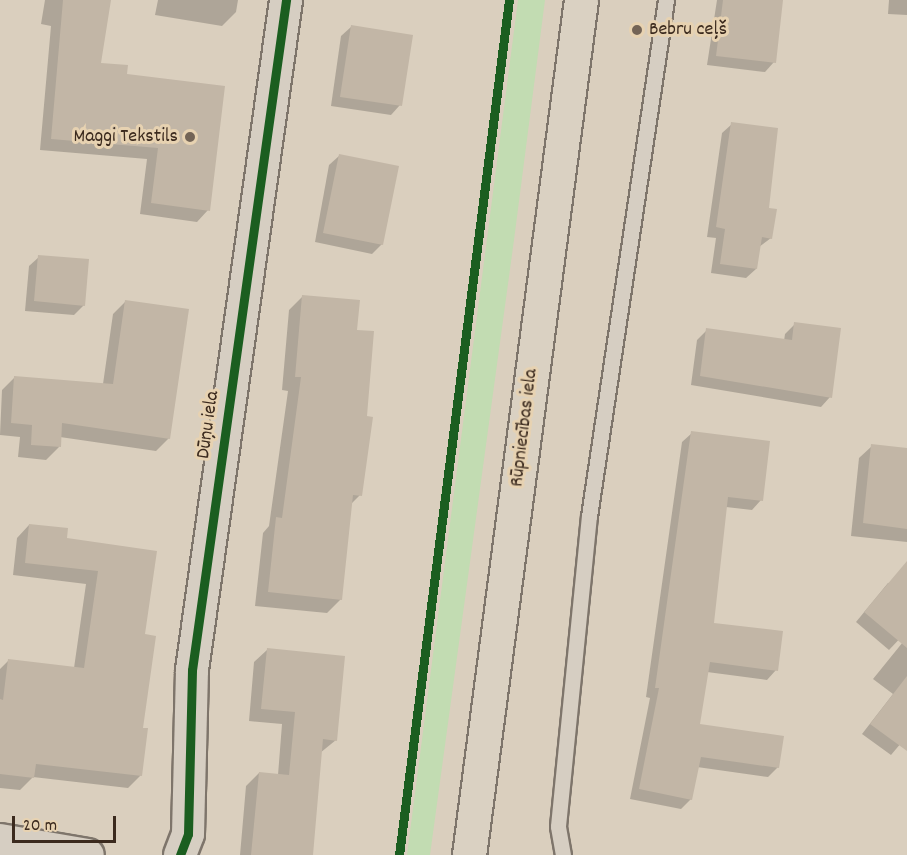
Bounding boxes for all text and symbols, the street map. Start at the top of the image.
place label: Bebru ceļš [649,18,727,42]
marker: Bebru ceļš [630,23,644,37]
place label: Maggi Tekstils [74,125,178,149]
marker: Maggi Tekstils [183,130,197,144]
street label: Rūpniecības iela [506,368,544,488]
street label: Dūņu iela [192,390,226,460]
scale bar [15,804,118,842]
text: 20 m [23,814,57,839]

